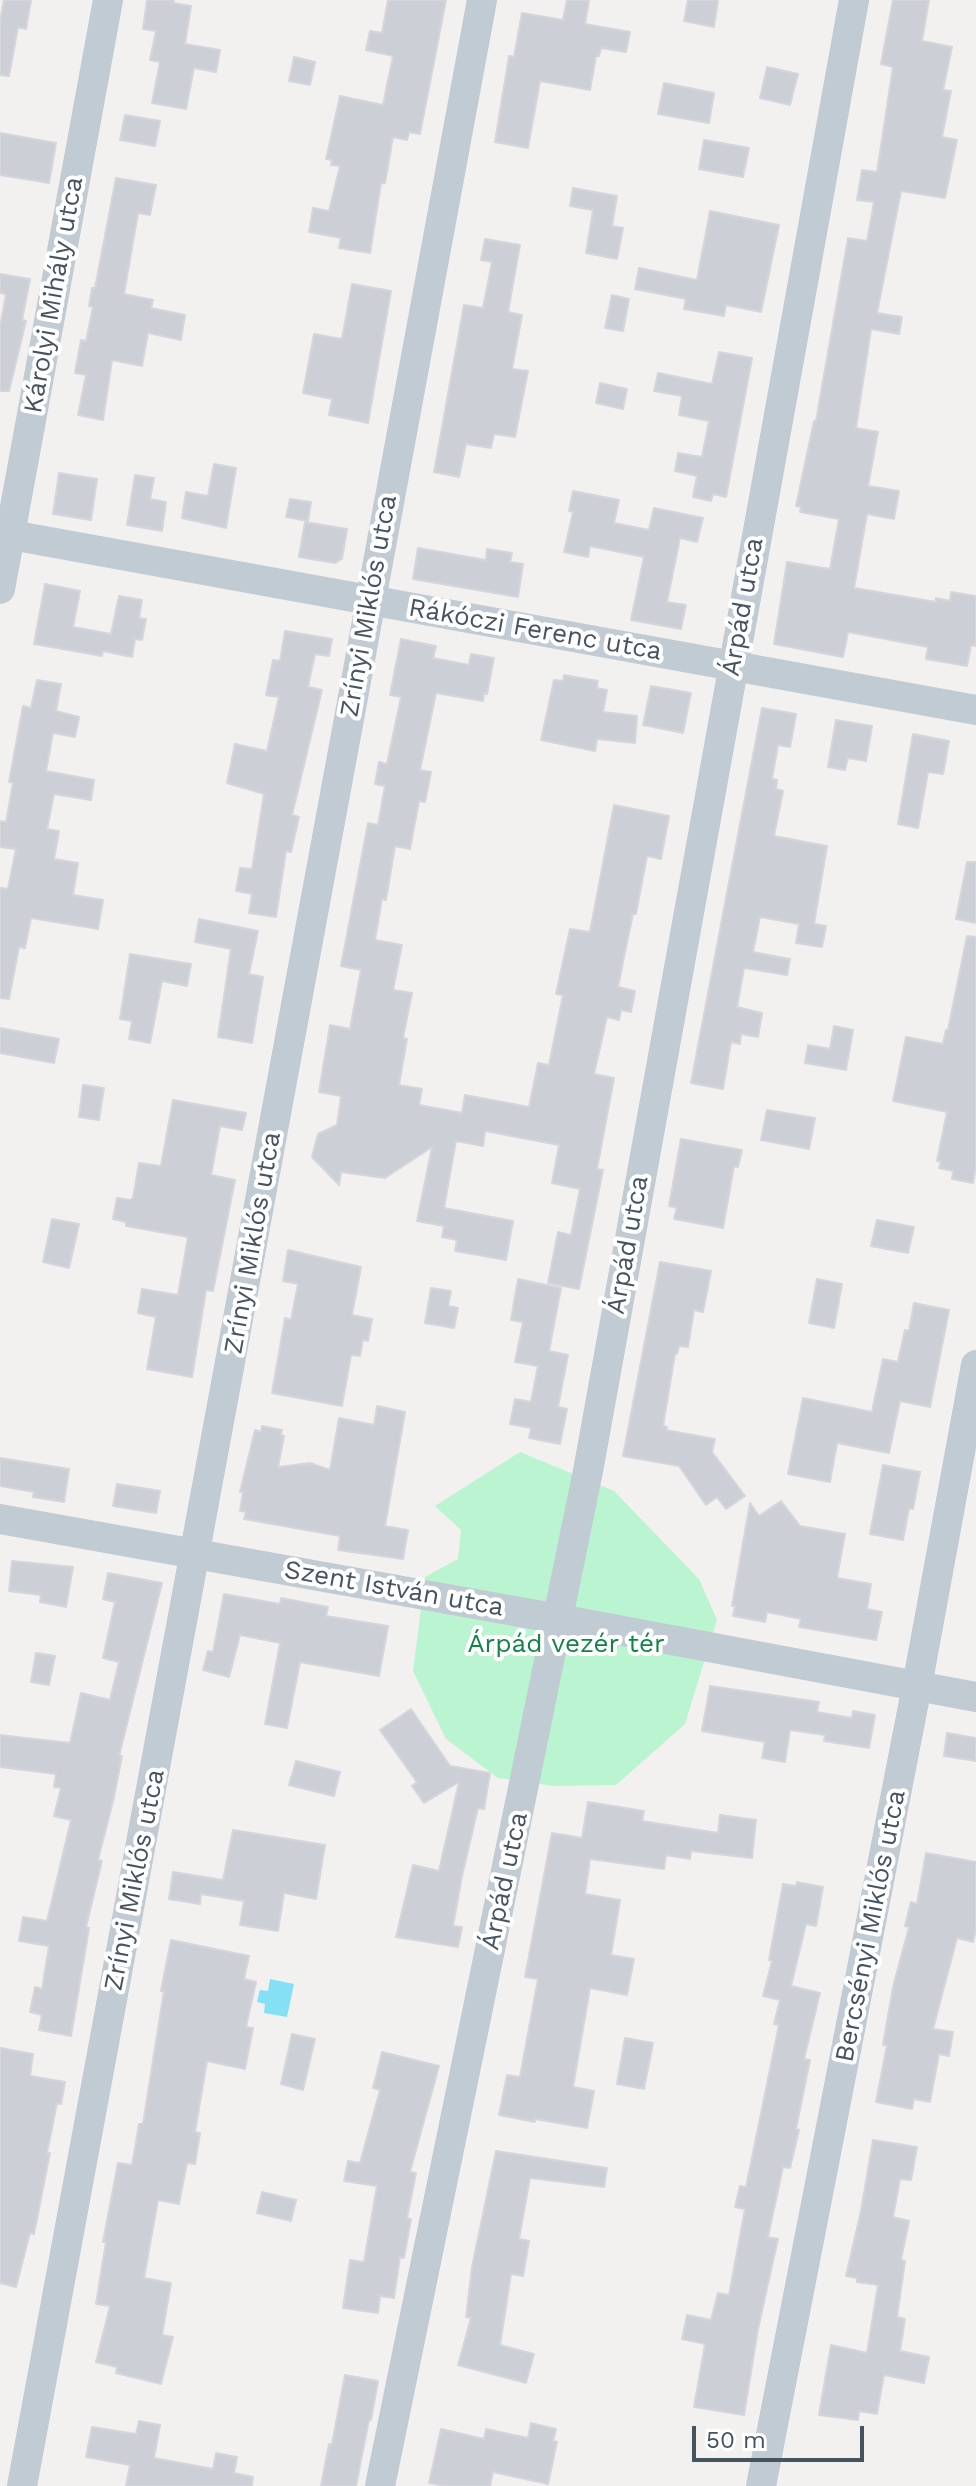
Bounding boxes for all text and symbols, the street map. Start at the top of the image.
street label: Károlyi Mihály utca [18,174,90,416]
street label: Zrínyi Miklós utca [334,493,404,719]
street label: Árpád utca [715,535,771,679]
street label: Rákóczi Ferenc utca [406,592,664,668]
street label: Zrínyi Miklós utca [218,1130,288,1356]
street label: Árpád utca [600,1173,656,1317]
street label: Szent István utca [282,1554,506,1624]
park label: Árpád vezér tér [467,1628,665,1660]
street label: Zrínyi Miklós utca [98,1767,172,1993]
street label: Bercsényi Miklós utca [829,1787,913,2065]
street label: Árpád utca [475,1809,535,1953]
scale bar [696,2410,868,2460]
text: 50 m [706,2426,766,2454]

